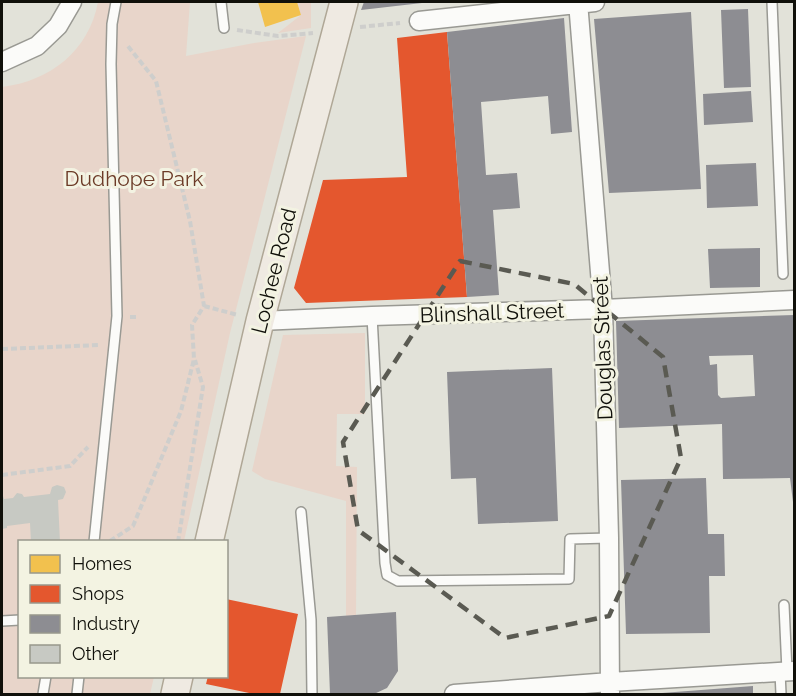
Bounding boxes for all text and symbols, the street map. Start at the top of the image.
park label: Dudhope Park [65,166,203,191]
street label: Lochee Road [246,205,301,336]
street label: Douglas Street [587,276,618,420]
street label: Blinshall Street [419,297,565,328]
legend [18,540,228,678]
text: Homes [72,553,132,574]
text: Shops [72,583,124,604]
text: Industry [72,613,140,634]
text: Other [72,643,120,664]

